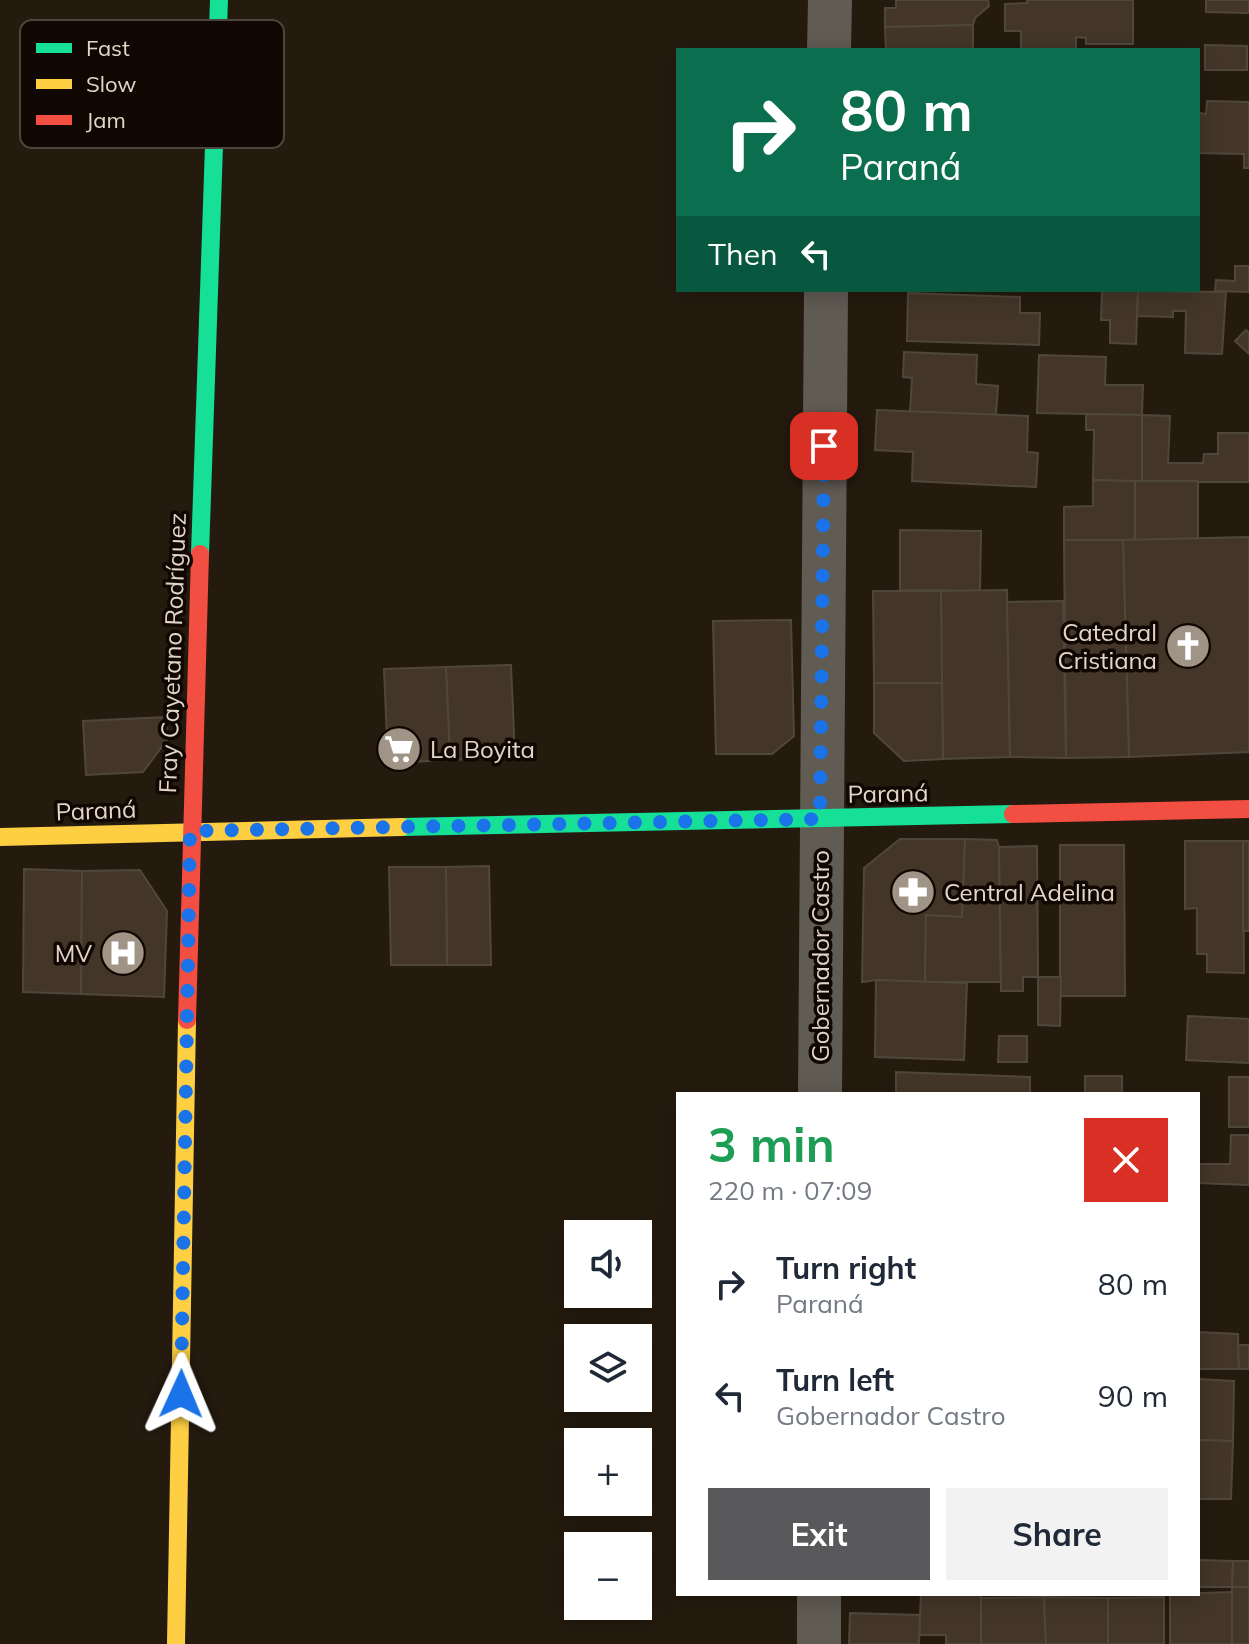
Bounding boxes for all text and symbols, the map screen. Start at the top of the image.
legend [20,20,284,148]
text: Fast [86,34,130,62]
text: Slow [86,70,136,98]
text: 80 m [840,75,973,145]
icon: right [708,80,812,184]
text: Jam [86,106,126,134]
text: Paraná [840,144,961,189]
icon: left [794,232,838,276]
text: Then [708,235,778,273]
pin [790,412,858,480]
icon: arrive [802,424,846,468]
street label: Fray Cayetano Rodríguez [152,512,192,794]
place label: Catedral Cristiana [1057,617,1157,675]
church icon: Catedral Cristiana [1164,622,1212,670]
supermarket icon: La Boyita [375,725,423,773]
place label: La Boyita [430,734,535,764]
street label: Paraná [847,777,929,809]
street label: Paraná [55,794,137,826]
street label: Gobernador Castro [805,850,835,1062]
pharmacy icon: Central Adelina [889,868,937,916]
place label: Central Adelina [944,877,1115,907]
hospital icon: MV [99,929,147,977]
place label: MV [55,938,92,968]
text: 3 min [708,1114,835,1174]
button: close [1084,1118,1168,1202]
text: 220 m · 07:09 [708,1174,872,1207]
map controls [564,1220,652,1620]
button: sound [564,1220,652,1308]
text: Turn right [776,1249,916,1287]
icon: right [708,1262,752,1306]
text: 80 m [1098,1265,1168,1303]
text: Paraná [776,1287,864,1320]
button: layers [564,1324,652,1412]
position arrow [139,1352,223,1436]
text: Turn left [776,1361,894,1399]
icon: left [708,1374,752,1418]
text: 90 m [1098,1377,1168,1415]
text: Gobernador Castro [776,1399,1005,1432]
button: + [564,1428,652,1516]
button: Exit [708,1488,930,1580]
button: Share [946,1488,1168,1580]
button: − [564,1532,652,1620]

